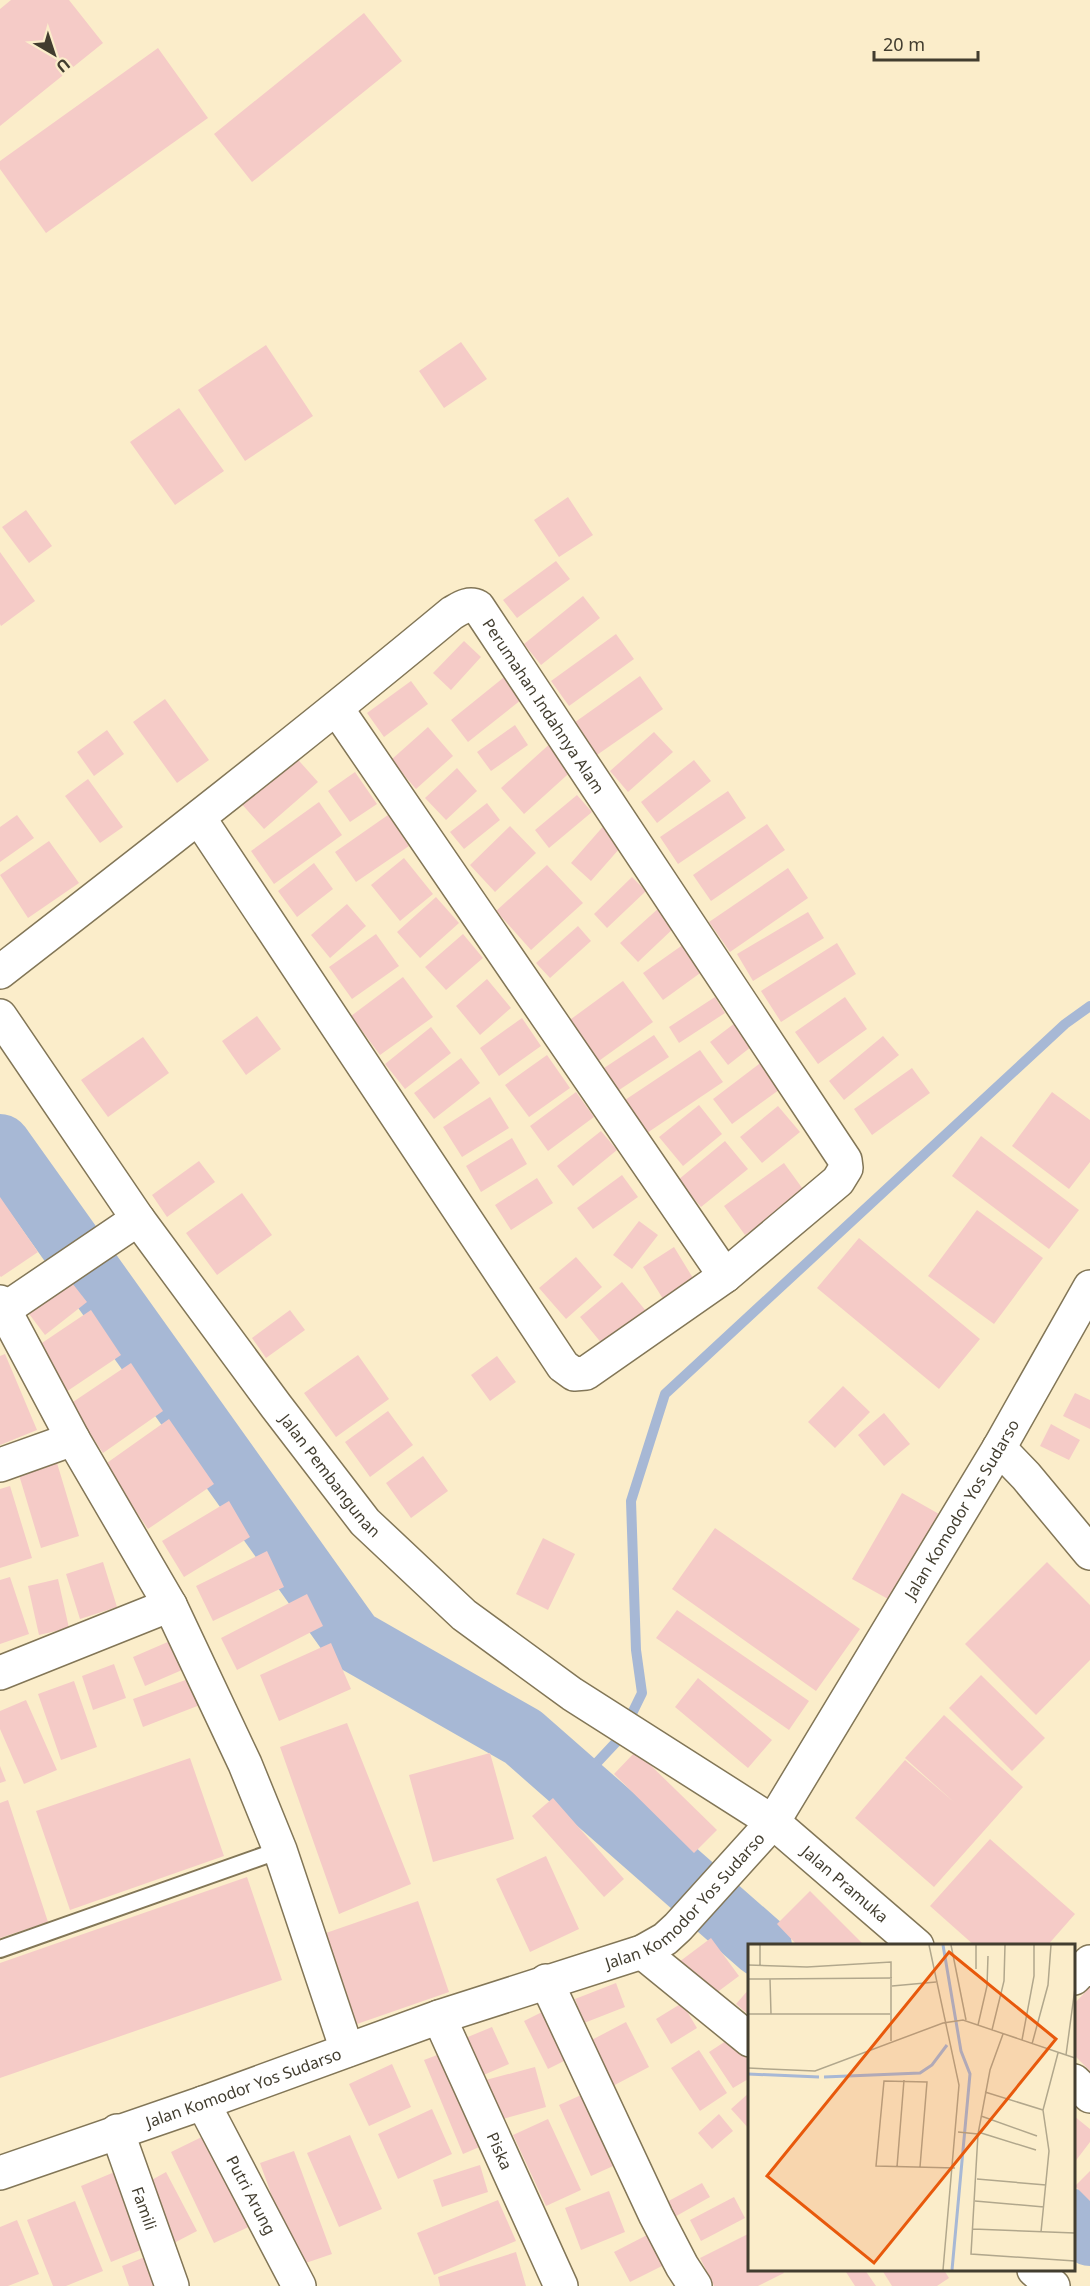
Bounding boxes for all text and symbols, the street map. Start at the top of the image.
north arrow [24,24,84,84]
scale bar [874,24,978,62]
text: 20 m [883,32,925,56]
text: U [52,53,75,78]
street label: Perumahan Indahnya Alam [478,614,610,798]
street label: Jalan Pembangunan [274,1408,385,1542]
street label: Jalan Komodor Yos Sudarso [898,1415,1024,1605]
street label: Jalan Komodor Yos Sudarso [600,1828,769,1975]
street label: Jalan Pramuka [795,1839,893,1928]
inset map [748,1944,1075,2271]
street label: Jalan Komodor Yos Sudarso [141,2043,344,2134]
street label: Piska [482,2129,518,2173]
street label: Putri Arung [221,2152,281,2239]
street label: Famili [127,2184,162,2233]

